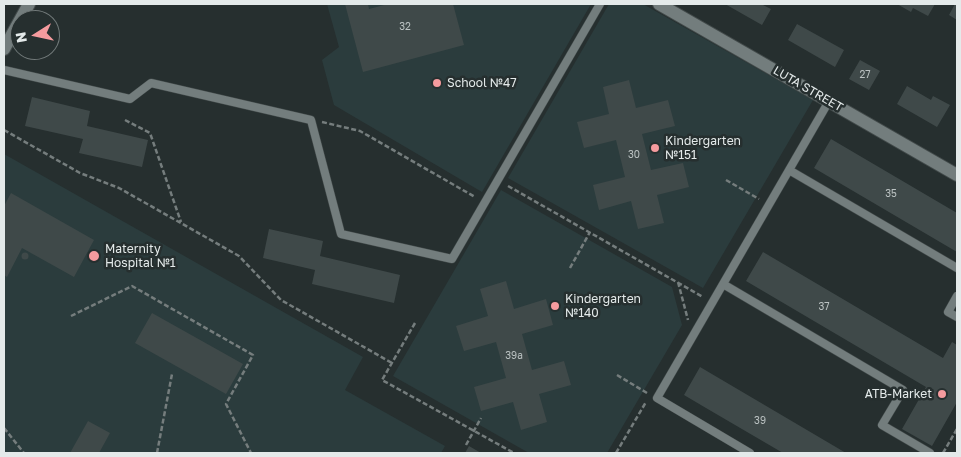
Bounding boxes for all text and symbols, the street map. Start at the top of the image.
north arrow [10,10,60,60]
house number: 32 [399,21,411,33]
text: N [11,31,30,44]
street label: LUTA STREET [771,63,845,115]
house number: 27 [859,69,871,81]
place label: School №47 [447,76,517,90]
marker: School №47 [431,77,443,89]
place label: Kindergarten №151 [665,134,741,162]
marker: Kindergarten №151 [649,142,661,154]
house number: 30 [628,149,640,161]
house number: 35 [885,188,897,200]
place label: Maternity Hospital №1 [105,242,176,270]
marker: Maternity Hospital №1 [87,249,101,263]
place label: Kindergarten №140 [565,292,641,320]
marker: Kindergarten №140 [549,300,561,312]
house number: 37 [818,301,830,313]
house number: 39а [505,350,523,362]
place label: ATB-Market [865,387,932,401]
marker: ATB-Market [936,388,948,400]
house number: 39 [754,415,766,427]

